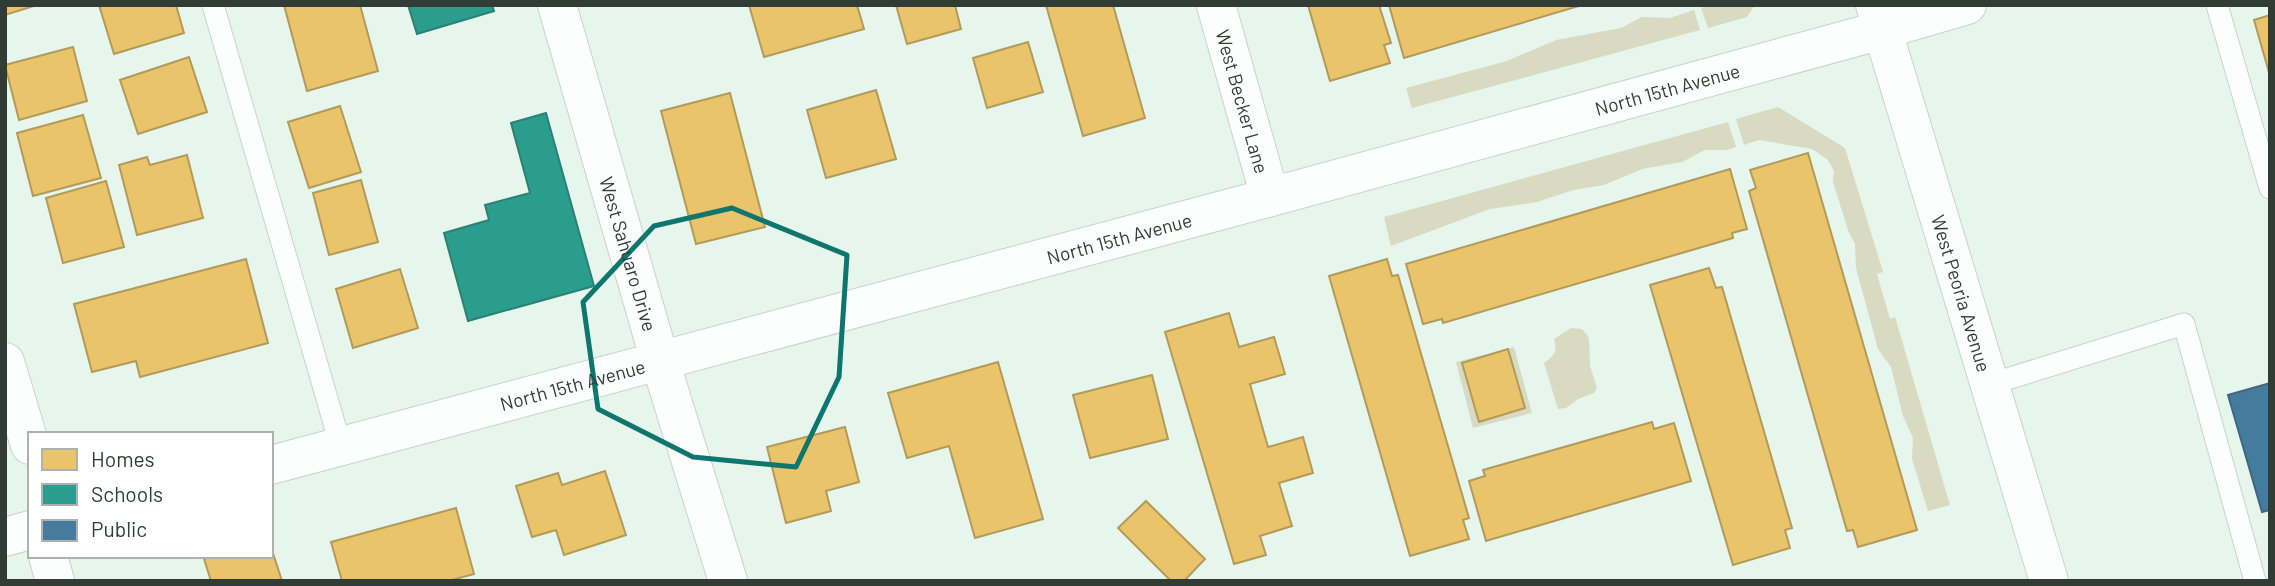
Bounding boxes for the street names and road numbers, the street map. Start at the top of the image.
street label: West Becker Lane [1212,27,1274,176]
street label: North 15th Avenue [1592,58,1742,119]
street label: West Sahuaro Drive [596,174,662,334]
street label: North 15th Avenue [1044,207,1194,268]
street label: West Peoria Avenue [1928,212,1997,374]
street label: North 15th Avenue [497,354,647,415]

